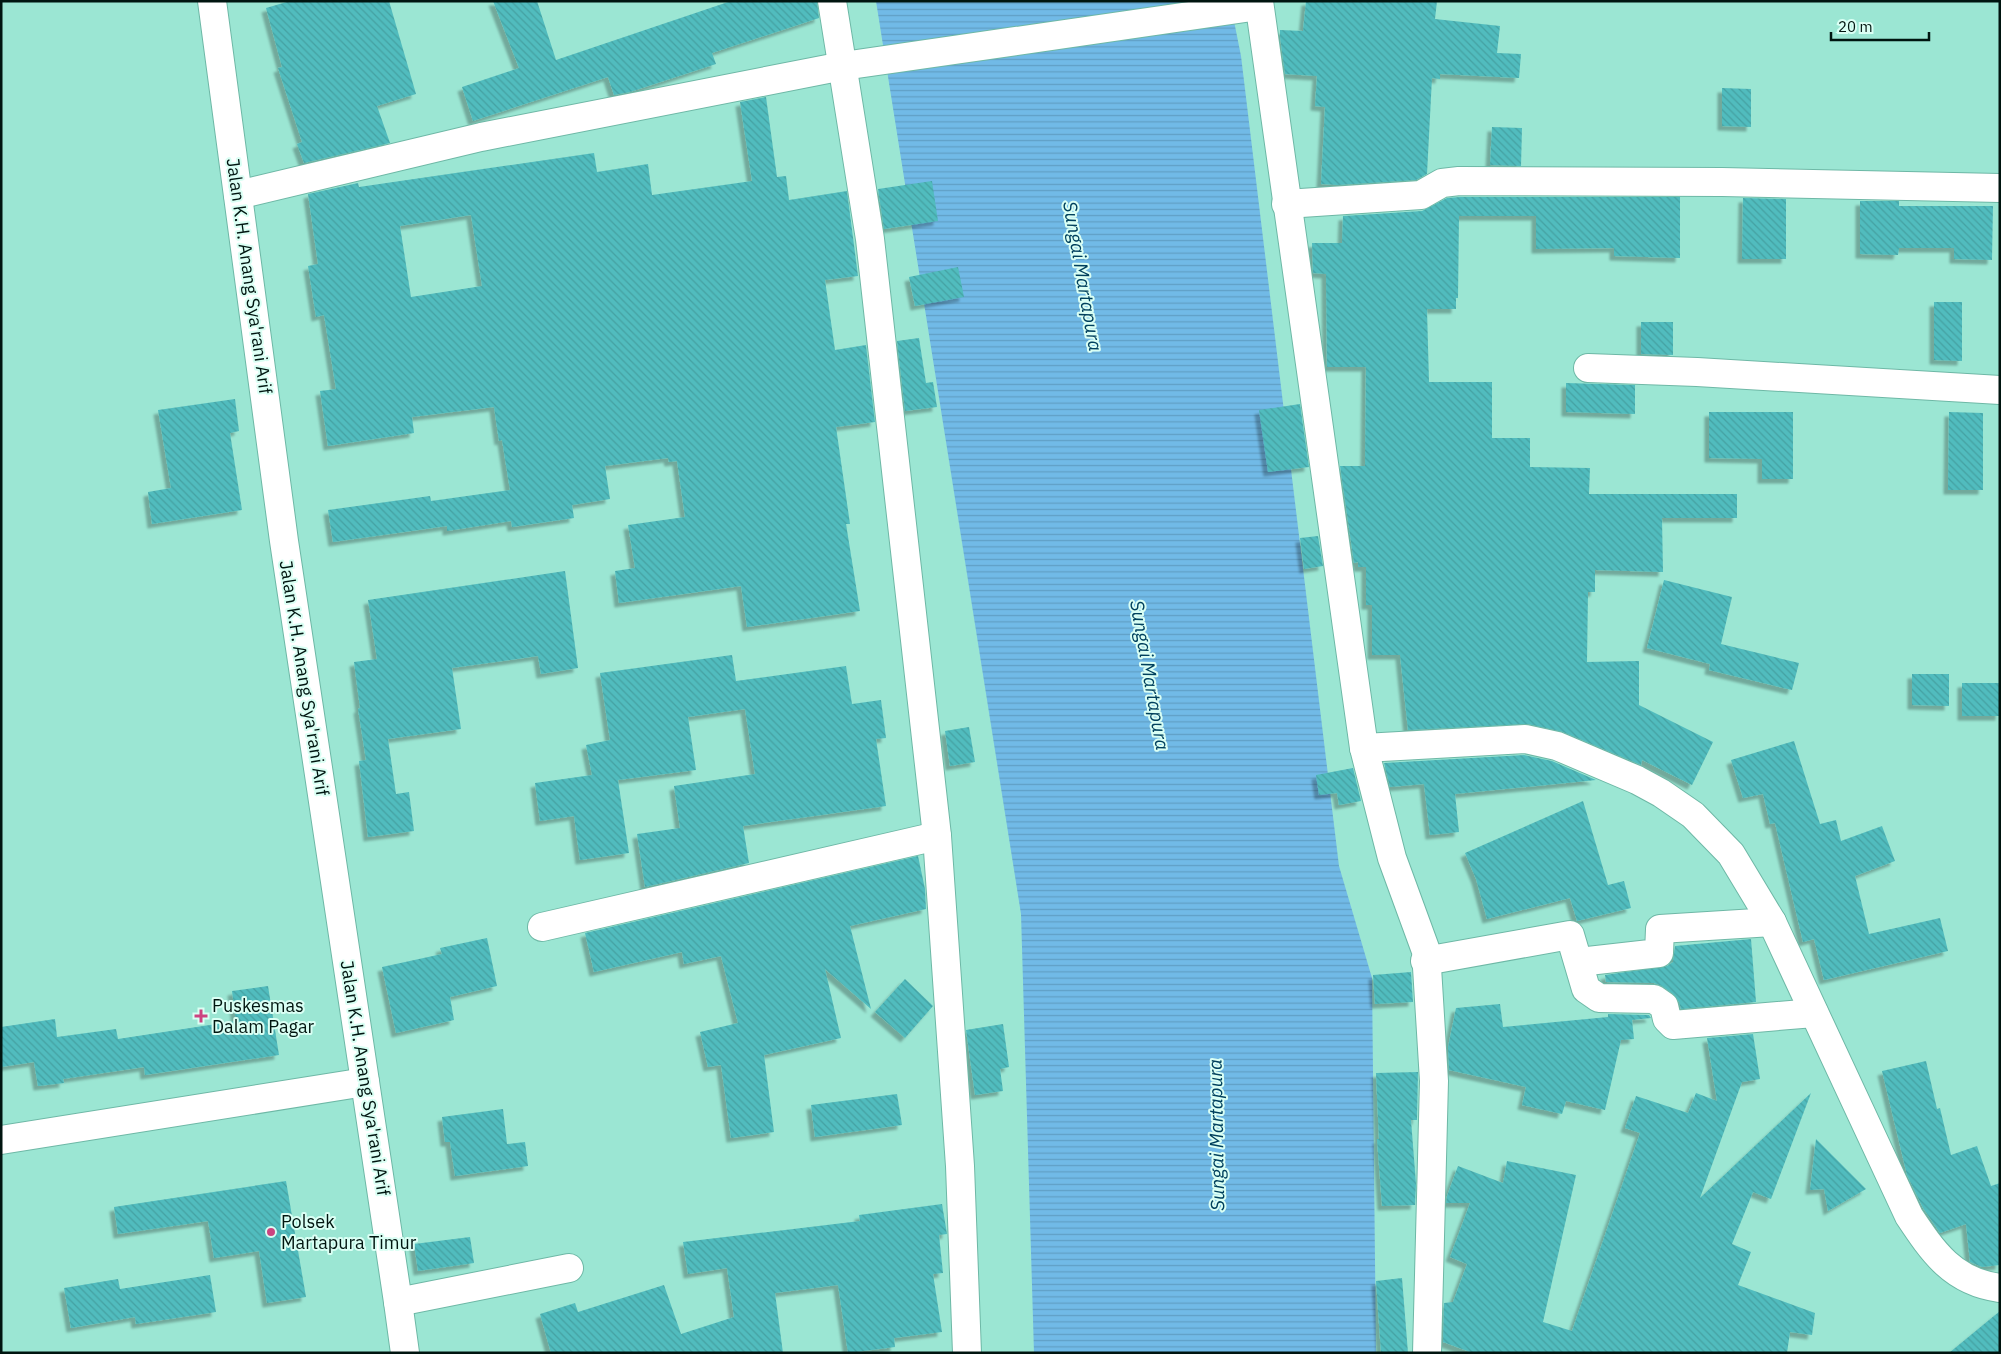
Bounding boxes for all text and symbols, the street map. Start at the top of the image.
scale bar [1831,10,1928,42]
text: 20 m [1838,17,1873,36]
street label: Jalan K.H. Anang Sya'rani Arif [222,157,277,396]
water label: Sungai Martapura [1058,199,1108,353]
street label: Jalan K.H. Anang Sya'rani Arif [275,559,334,797]
water label: Sungai Martapura [1125,598,1175,752]
street label: Jalan K.H. Anang Sya'rani Arif [336,959,395,1197]
place label: Puskesmas Dalam Pagar [212,994,315,1038]
marker: Puskesmas Dalam Pagar [194,1009,208,1023]
water label: Sungai Martapura [1203,1059,1229,1211]
place label: Polsek Martapura Timur [281,1210,417,1254]
marker: Polsek Martapura Timur [265,1226,277,1238]

